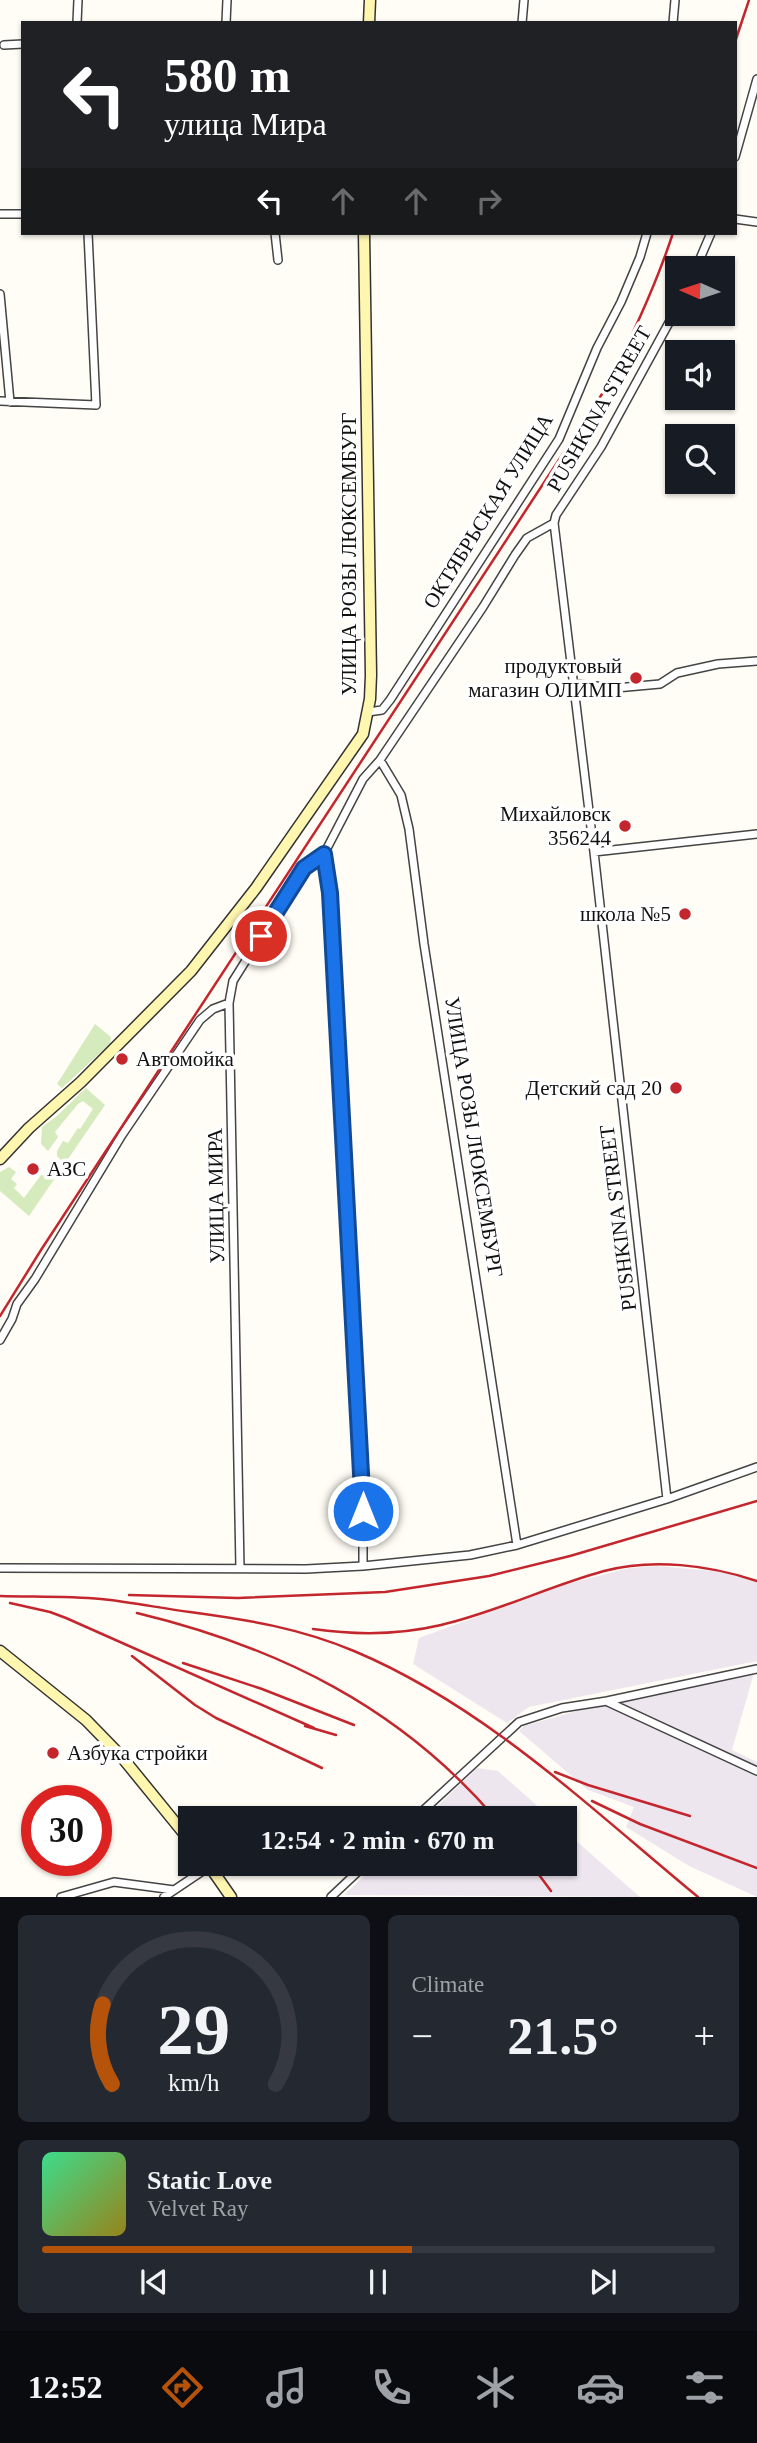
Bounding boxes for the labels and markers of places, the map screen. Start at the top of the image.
place label: продуктовый магазин ОЛИМП [468,654,622,702]
marker: продуктовый магазин ОЛИМП [628,670,644,686]
place label: Михайловск 356244 [500,802,612,850]
marker: Михайловск 356244 [617,818,633,834]
place label: школа №5 [580,902,671,926]
pin [231,906,291,966]
marker: школа №5 [677,906,693,922]
place label: Автомойка [136,1047,234,1071]
marker: Автомойка [114,1051,130,1067]
place label: Детский сад 20 [526,1076,662,1100]
marker: Детский сад 20 [668,1080,684,1096]
place label: АЗС [47,1157,86,1181]
marker: АЗС [25,1161,41,1177]
place label: Азбука стройки [67,1741,208,1765]
marker: Азбука стройки [45,1745,61,1761]

